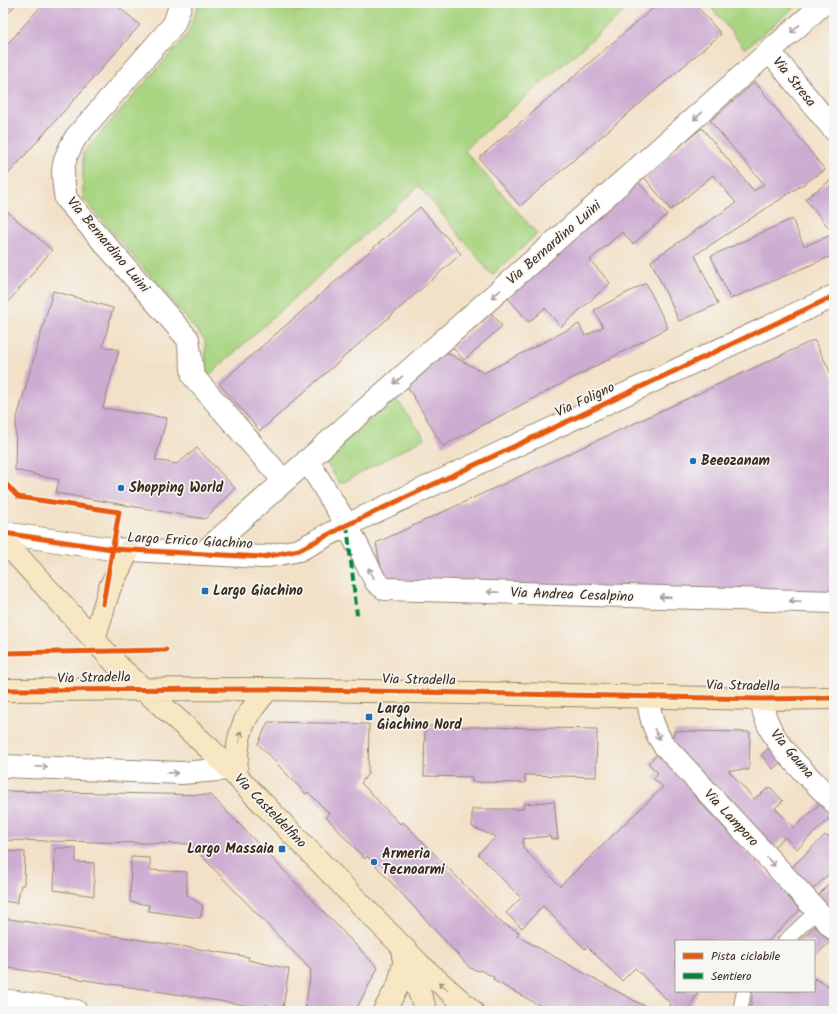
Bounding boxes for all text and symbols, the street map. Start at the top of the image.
one-way arrow [790,25,800,34]
street label: Via Stresa [767,52,821,112]
one-way arrow [693,111,703,120]
street label: Via Bernardino Luini [61,192,155,298]
street label: Via Bernardino Luini [502,195,607,291]
one-way arrow [490,290,501,299]
one-way arrow [393,376,403,385]
street label: Via Foligno [551,377,619,423]
place label: Beeozanam [701,450,771,472]
marker: Beeozanam [688,456,698,466]
place label: Shopping World [129,477,224,499]
marker: Shopping World [116,483,126,493]
street label: Largo Errico Giachino [127,527,253,555]
one-way arrow [367,567,374,579]
place label: Largo Giachino [213,580,304,602]
street label: Via Andrea Cesalpino [510,582,634,608]
marker: Largo Giachino [200,586,210,596]
one-way arrow [487,589,500,596]
one-way arrow [659,594,672,601]
one-way arrow [789,597,802,605]
street label: Via Stradella [57,666,131,690]
street label: Via Stradella [382,668,456,692]
street label: Via Stradella [706,674,780,698]
place label: Largo Giachino Nord [377,698,462,736]
marker: Largo Giachino Nord [364,712,374,722]
street label: Via Gauna [765,724,819,784]
one-way arrow [654,728,661,740]
one-way arrow [237,731,245,744]
one-way arrow [35,764,48,771]
street label: Via Casteldelfino [228,768,312,854]
one-way arrow [165,769,178,777]
street label: Via Lamporo [698,784,764,852]
place label: Largo Massaia [187,838,274,860]
place label: Armeria Tecnoarmi [382,843,445,881]
marker: Largo Massaia [277,844,287,854]
marker: Armeria Tecnoarmi [369,857,379,867]
one-way arrow [767,857,776,867]
legend [675,940,815,992]
text: Pista ciclabile [711,947,781,966]
text: Sentiero [711,967,751,986]
one-way arrow [438,981,448,990]

